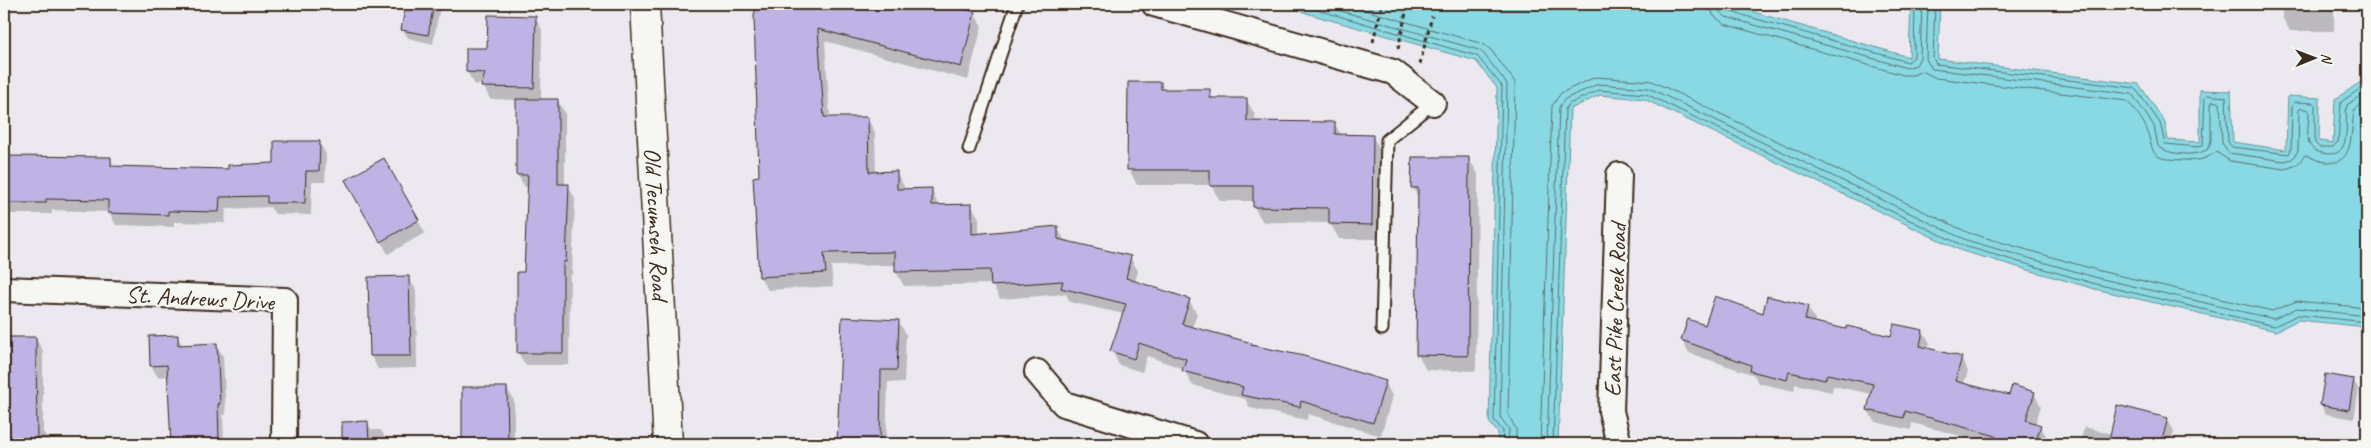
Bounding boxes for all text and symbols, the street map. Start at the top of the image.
north arrow [2288,32,2338,82]
text: N [2318,53,2335,65]
street label: Old Tecumseh Road [638,147,676,304]
street label: East Pike Creek Road [1597,219,1633,397]
street label: St. Andrews Drive [125,279,277,317]

